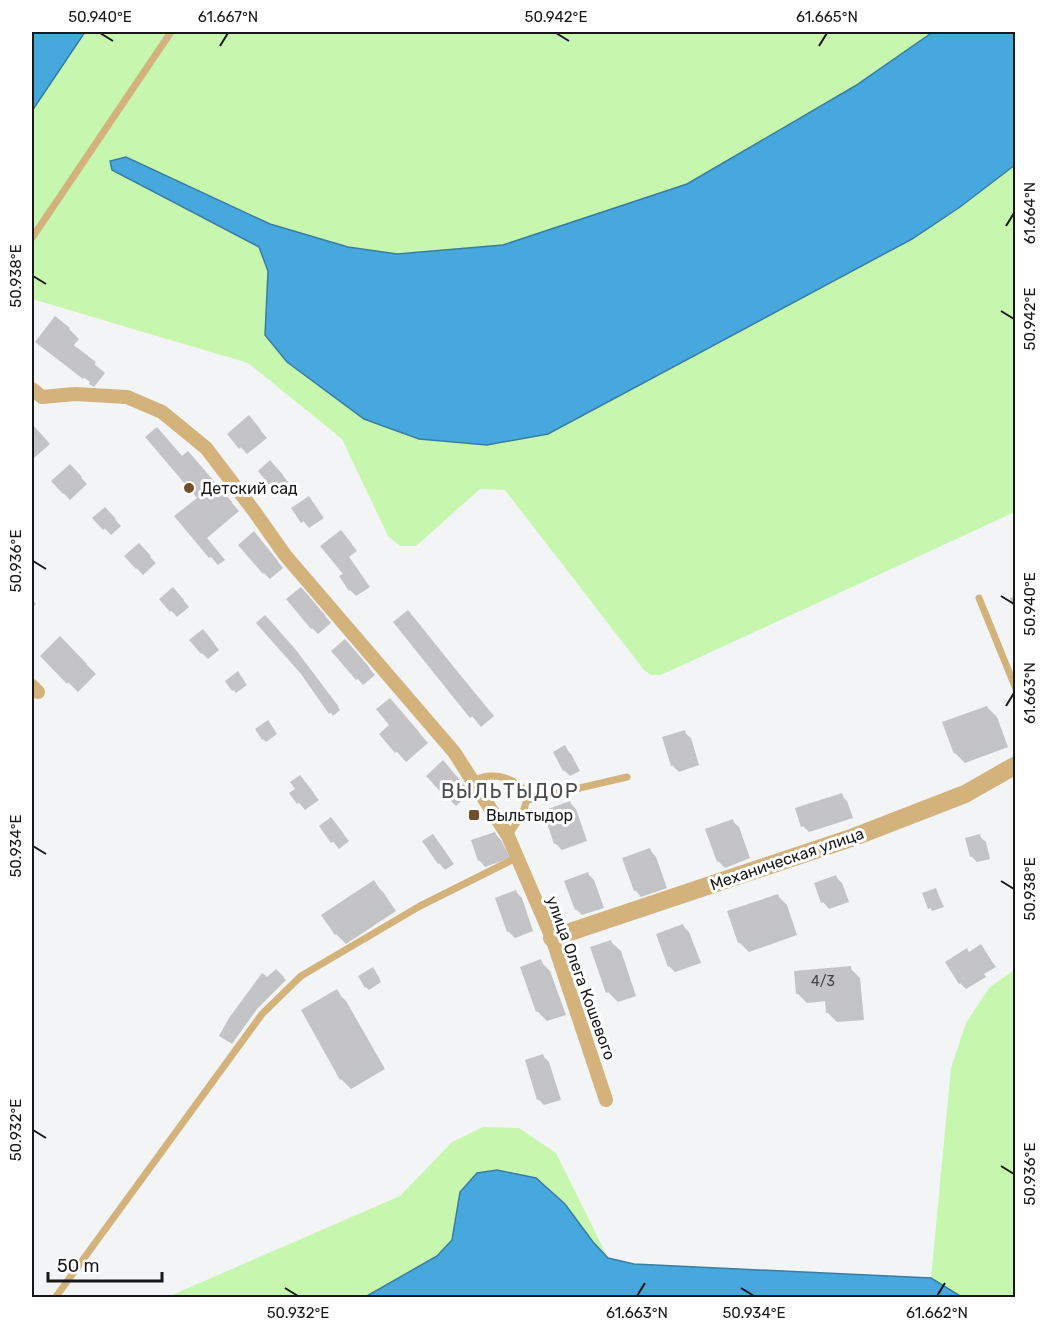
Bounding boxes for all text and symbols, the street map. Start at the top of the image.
text: 50.940°E [68,8,132,26]
text: 61.667°N [198,8,258,26]
text: 50.942°E [524,8,588,26]
text: 61.665°N [796,8,858,26]
text: 61.664°N [1021,182,1039,244]
text: 50.938°E [7,244,25,308]
text: 50.942°E [1021,287,1039,351]
place label: Детский сад [201,479,298,498]
marker: Детский сад [182,481,196,495]
text: 50.936°E [7,530,25,592]
text: 50.940°E [1021,572,1039,636]
text: 61.663°N [1021,662,1039,724]
district label: ВЫЛЬТЫДОР [441,779,579,803]
place label: Выльтыдор [486,806,573,825]
marker: Выльтыдор [467,808,481,822]
text: 50.934°E [7,814,25,878]
street label: Механическая улица [708,824,866,894]
text: 50.938°E [1021,857,1039,921]
street label: улица Олега Кошевого [542,893,620,1063]
house number: 4/3 [811,973,835,990]
text: 50.932°E [7,1099,25,1161]
text: 50.936°E [1021,1143,1039,1205]
scale bar [48,1245,162,1283]
text: 50 m [57,1255,100,1277]
text: 50.932°E [267,1304,329,1322]
text: 61.663°N [606,1304,668,1322]
text: 50.934°E [722,1304,786,1322]
text: 61.662°N [906,1304,968,1322]

